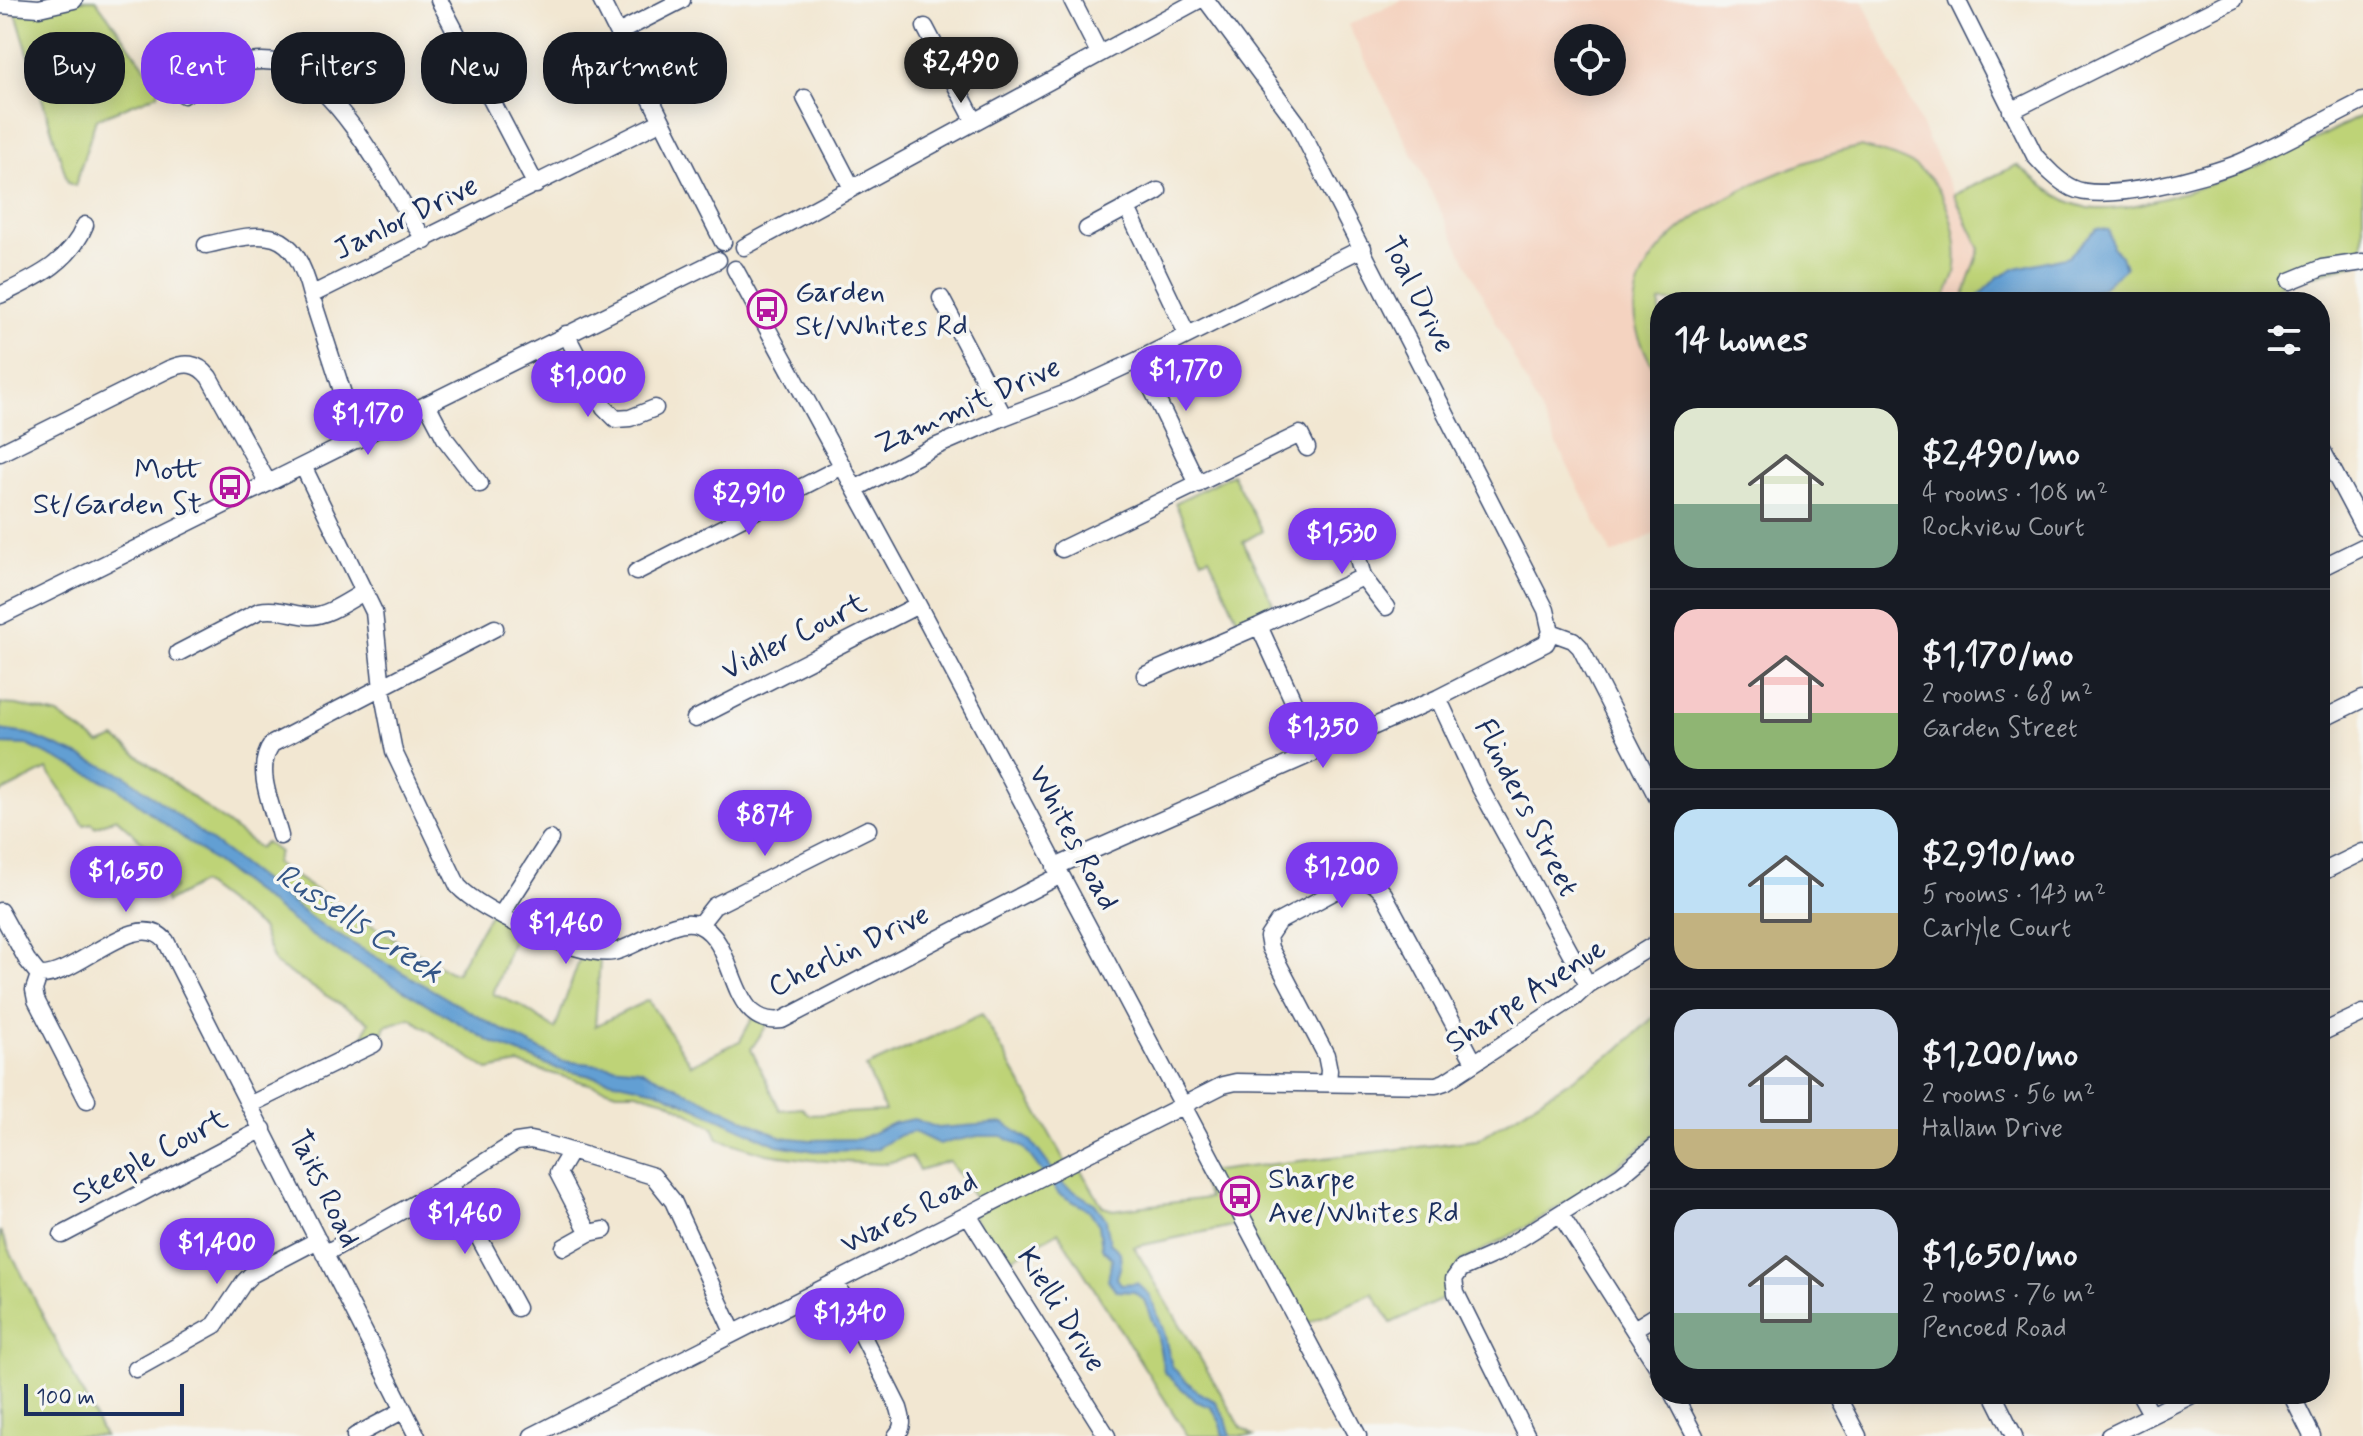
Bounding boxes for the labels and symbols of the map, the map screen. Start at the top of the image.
pin: $2,490 [896,37,1026,105]
street label: Janlor Drive [327,166,485,270]
street label: Toal Drive [1372,230,1464,360]
place label: Garden St/Whites Rd [795,273,968,346]
bus stop icon: Garden St/Whites Rd [746,288,788,330]
pin: $1,770 [1121,345,1251,413]
street label: Zammit Drive [869,348,1067,464]
pin: $1,000 [523,351,653,419]
pin: $1,170 [303,389,433,457]
place label: Mott St/Garden St [33,451,202,524]
bus stop icon: Mott St/Garden St [209,466,251,508]
pin: $2,910 [684,469,814,537]
pin: $1,530 [1277,508,1407,576]
street label: Vidler Court [715,584,873,690]
pin: $1,350 [1258,702,1388,770]
street label: Flinders Street [1464,713,1588,903]
street label: Whites Road [1018,759,1128,917]
pin: $874 [718,790,812,858]
pin: $1,200 [1277,842,1407,910]
pin: $1,650 [61,846,191,914]
water label: Russells Creek [267,854,451,994]
street label: Cherlin Drive [762,895,936,1007]
pin: $1,460 [501,898,631,966]
street label: Sharpe Avenue [1438,929,1614,1063]
street label: Steeple Court [66,1100,235,1214]
street label: Taits Road [279,1124,369,1254]
place label: Sharpe Ave/Whites Rd [1268,1160,1459,1233]
street label: Wares Road [834,1162,984,1264]
bus stop icon: Sharpe Ave/Whites Rd [1219,1175,1261,1217]
pin: $1,460 [400,1188,530,1256]
pin: $1,400 [152,1218,282,1286]
street label: Kielli Drive [1007,1240,1115,1380]
pin: $1,340 [785,1288,915,1356]
scale bar [24,1380,184,1416]

